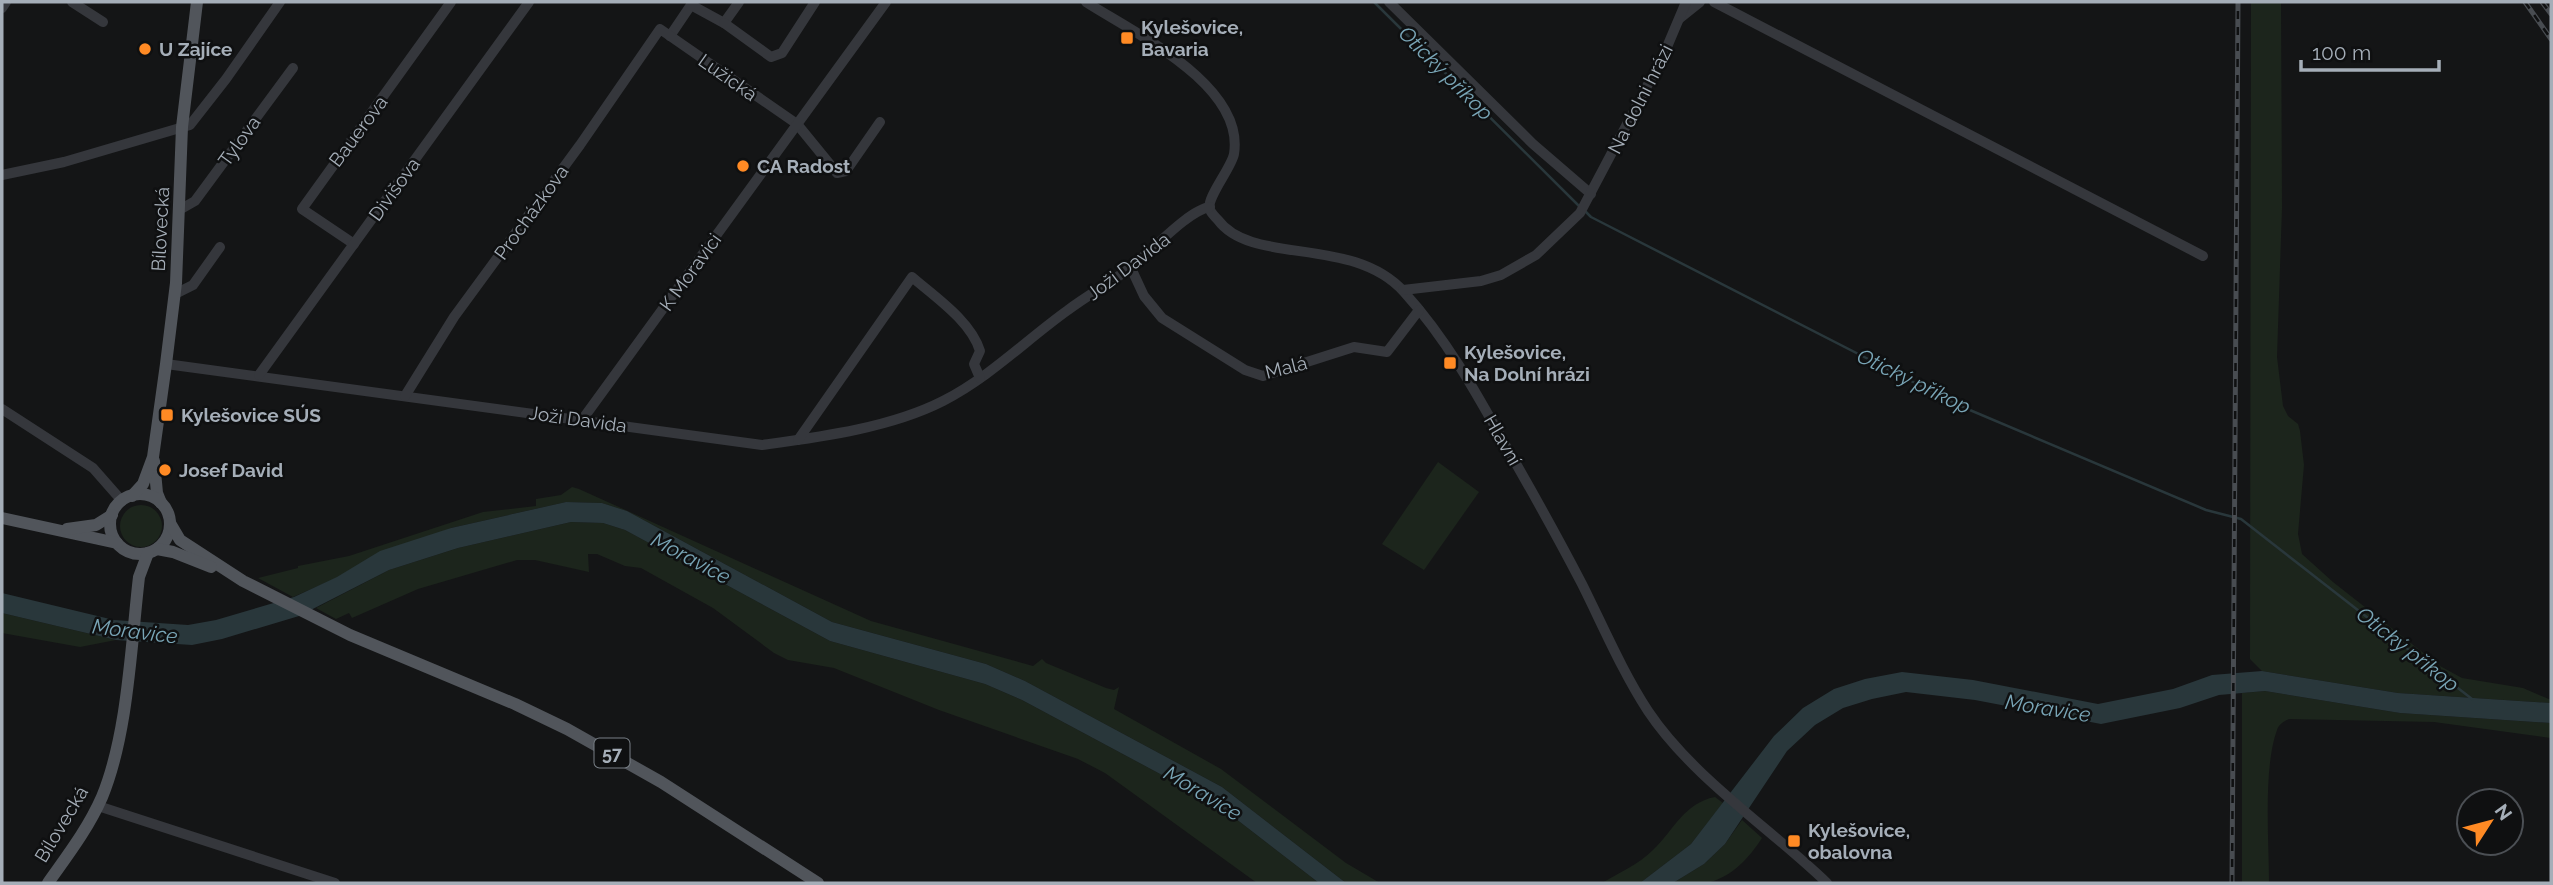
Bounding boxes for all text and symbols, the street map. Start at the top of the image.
place label: Kylešovice, Bavaria [1141,16,1243,60]
water label: Otický příkop [1394,21,1498,125]
scale bar [2301,28,2439,72]
marker: Kylešovice, Bavaria [1119,30,1135,46]
place label: U Zajíce [159,38,232,60]
text: 100 m [2312,40,2371,65]
marker: U Zajíce [137,41,153,57]
street label: Na dolni hrázi [1603,41,1677,157]
street label: Lužická [694,49,762,105]
street label: Bauerova [324,91,392,171]
street label: Tylova [213,112,265,170]
street label: Divišova [364,153,424,225]
place label: CA Radost [757,155,851,177]
marker: CA Radost [735,158,751,174]
street label: Procházkova [489,160,573,264]
street label: Bílovecká [147,186,173,272]
street label: Joži Davida [1082,228,1174,304]
street label: K Moravici [655,229,725,315]
place label: Kylešovice, Na Dolní hrázi [1464,341,1590,385]
water label: Otický příkop [1853,343,1975,419]
street label: Malá [1263,351,1309,383]
marker: Kylešovice, Na Dolní hrázi [1442,355,1458,371]
street label: Joži Davida [528,401,628,437]
place label: Kylešovice SÚS [181,404,321,426]
marker: Kylešovice SÚS [159,407,175,423]
street label: Hlavní [1480,411,1527,470]
place label: Josef David [179,459,283,481]
marker: Josef David [157,462,173,478]
water label: Moravice [647,527,735,589]
water label: Otický příkop [2352,601,2464,697]
water label: Moravice [91,613,179,649]
water label: Moravice [2004,689,2092,727]
road number: 57 [594,738,630,768]
water label: Moravice [1160,760,1246,826]
street label: Bílovecká [30,782,92,866]
north arrow [2455,787,2525,857]
text: N [2491,800,2517,824]
place label: Kylešovice, obalovna [1808,819,1910,863]
marker: Kylešovice, obalovna [1786,833,1802,849]

